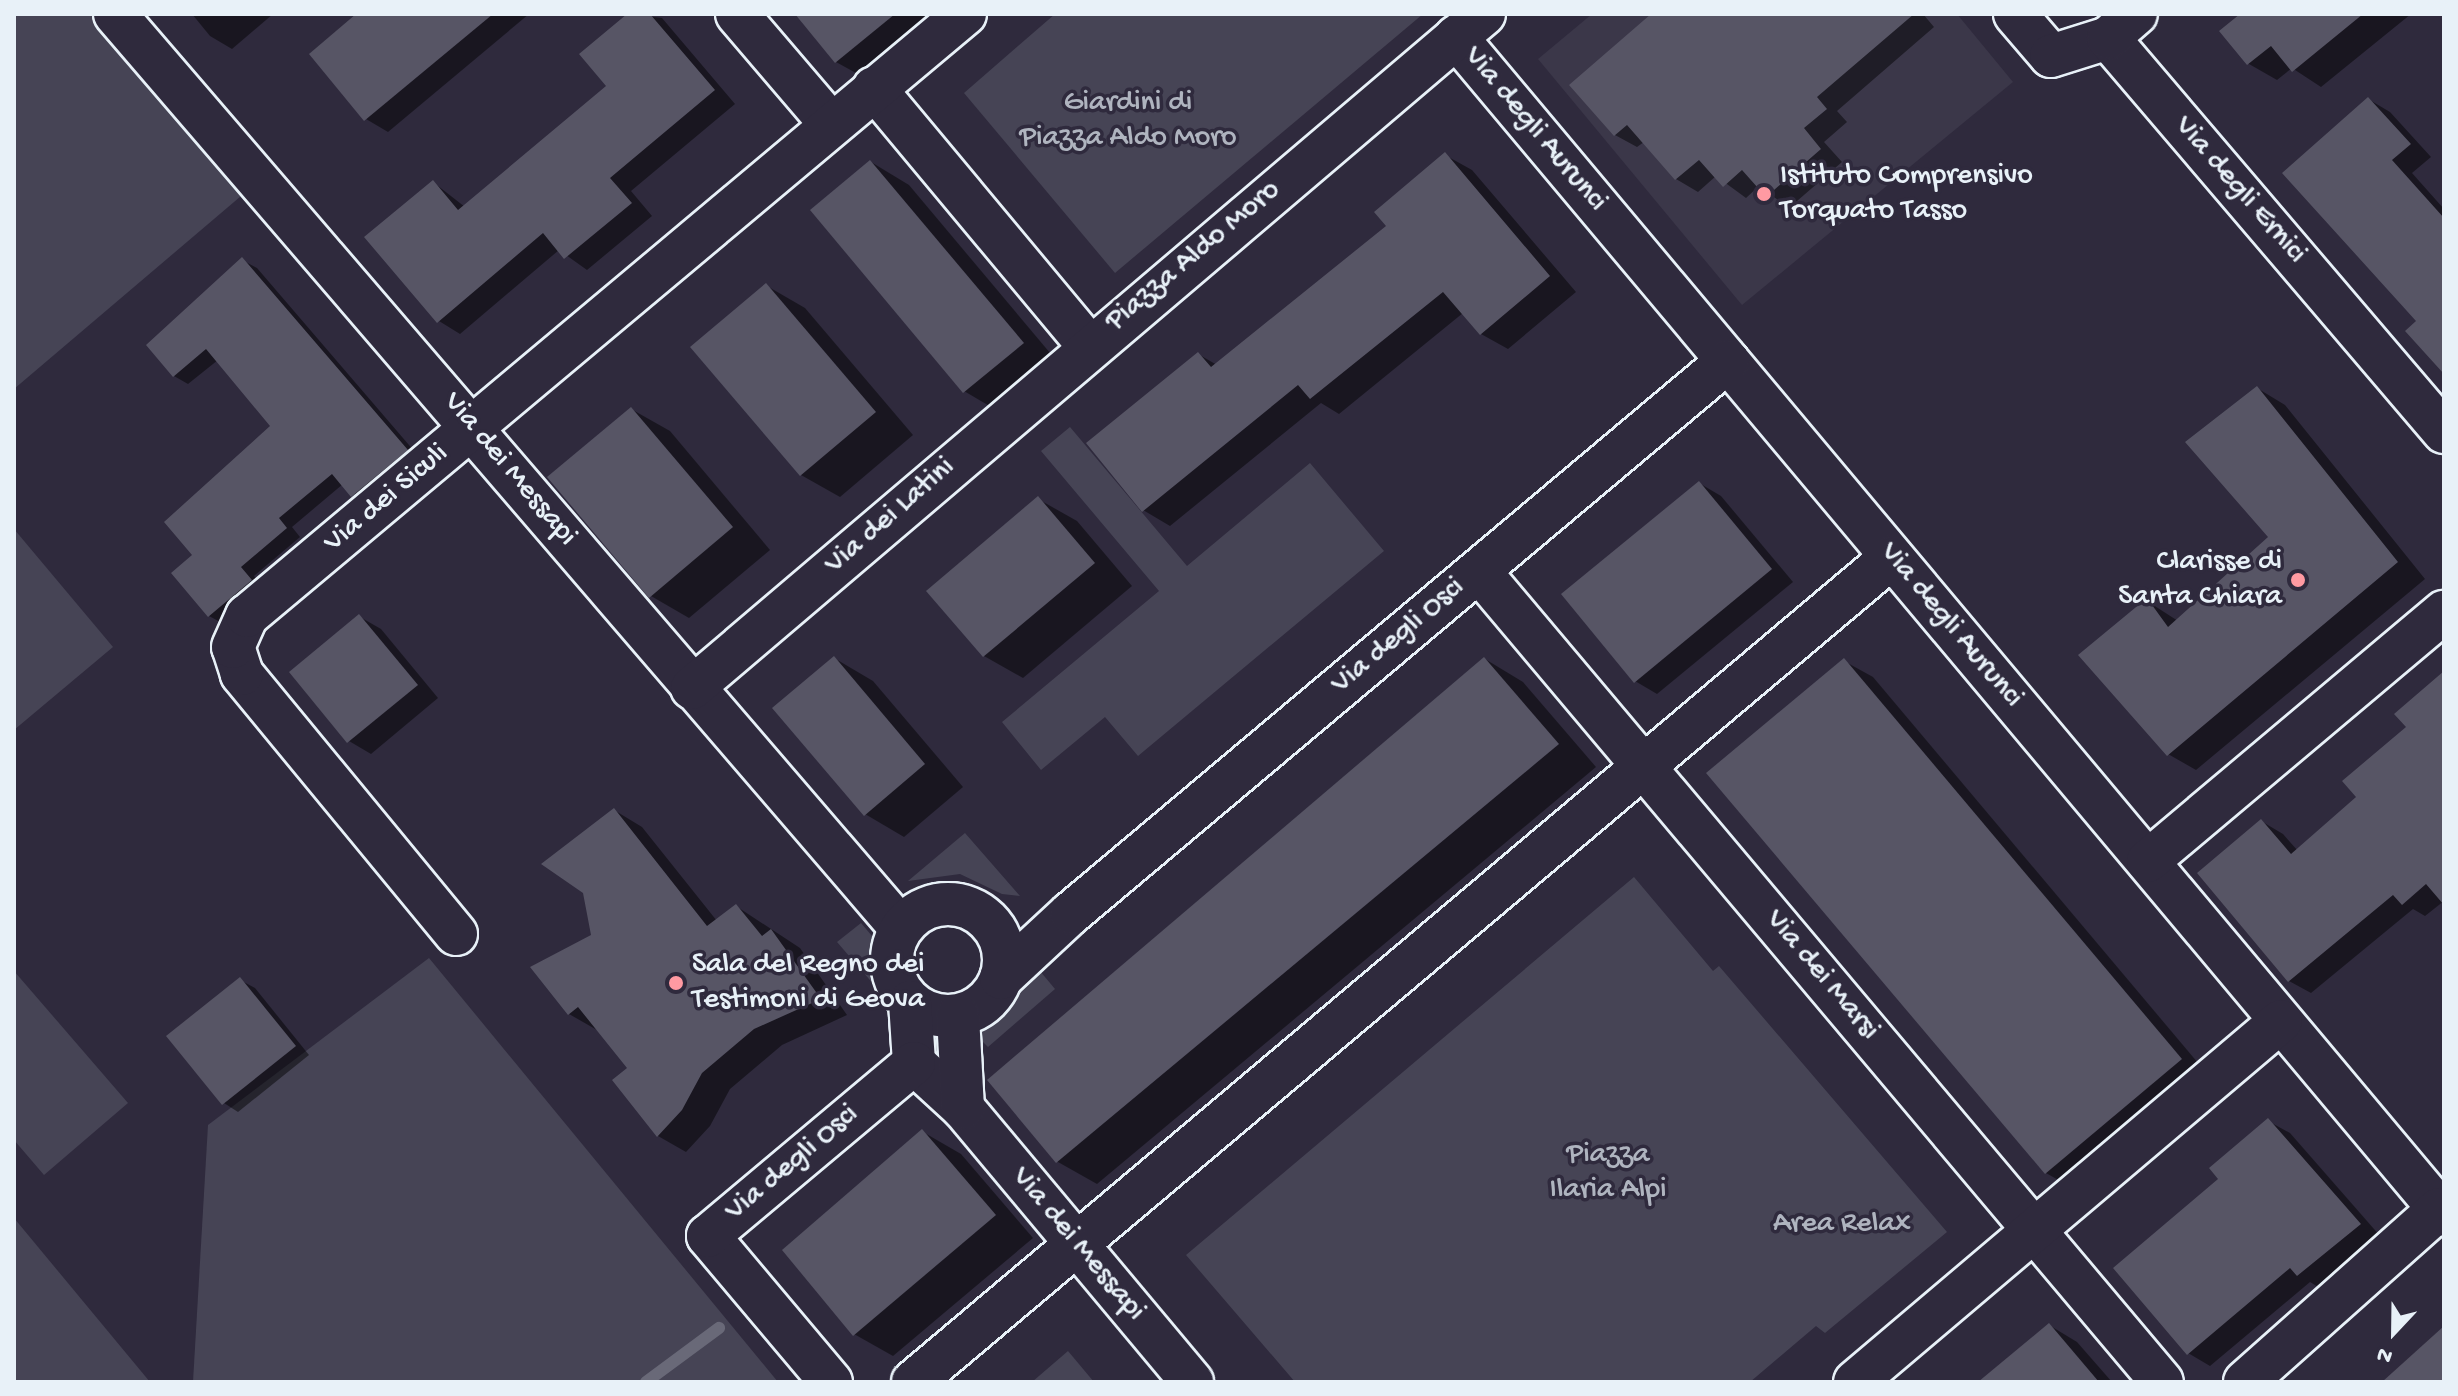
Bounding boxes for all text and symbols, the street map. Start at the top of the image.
street label: Via degli Aurunci [1454,40,1614,220]
park label: Giardini di Piazza Aldo Moro [1019,86,1237,156]
street label: Via degli Ernici [2165,110,2313,272]
place label: Istituto Comprensivo Torquato Tasso [1780,159,2033,230]
street label: Piazza Aldo Moro [1099,173,1289,341]
marker: Istituto Comprensivo Torquato Tasso [1755,185,1773,203]
street label: Via dei Messapi [434,386,584,554]
street label: Via dei Siculi [317,437,457,561]
street label: Via dei Latini [819,451,963,583]
street label: Via degli Aurunci [1870,536,2030,716]
place label: Clarisse di Santa Chiara [2118,545,2282,616]
street label: Via degli Osci [1325,571,1473,703]
marker: Clarisse di Santa Chiara [2289,571,2307,589]
street label: Via dei Marsi [1756,903,1886,1049]
place label: Sala del Regno dei Testimoni di Geova [692,948,925,1018]
marker: Sala del Regno dei Testimoni di Geova [667,974,685,992]
street label: Via degli Osci [719,1098,867,1230]
park label: Piazza Ilaria Alpi [1550,1138,1666,1208]
street label: Via dei Messapi [1002,1161,1152,1329]
park label: Area Relax [1773,1207,1911,1243]
north arrow [2354,1292,2434,1372]
text: N [2373,1340,2397,1369]

